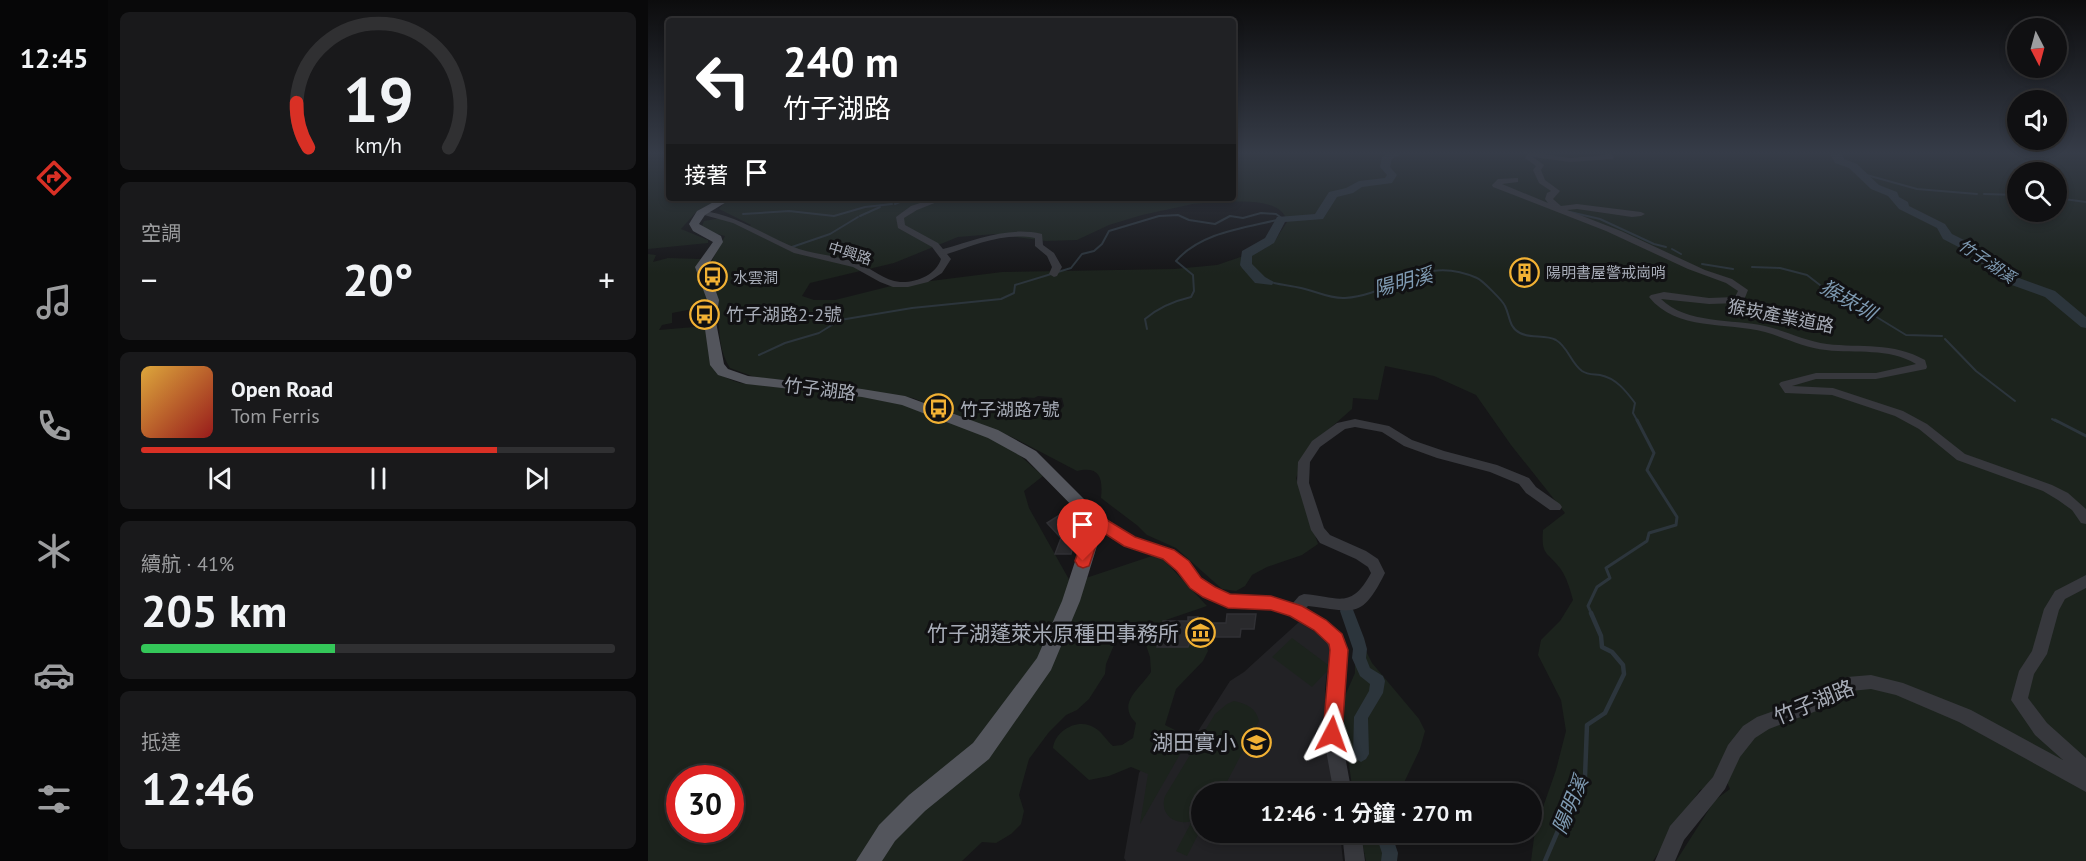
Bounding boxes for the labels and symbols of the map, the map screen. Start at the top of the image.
north arrow [2007,18,2067,78]
water label: 竹子湖溪 [1955,235,2021,288]
street label: 中興路 [826,237,874,269]
building icon: 陽明書屋警戒崗哨 [1509,256,1541,288]
bus stop icon: 水雲澗 [696,261,728,293]
water label: 陽明溪 [1371,261,1438,302]
place label: 陽明書屋警戒崗哨 [1546,263,1666,282]
place label: 水雲澗 [733,268,778,287]
water label: 猴崁圳 [1816,274,1883,328]
street label: 猴崁產業道路 [1726,294,1836,338]
bus stop icon: 竹子湖路2-2號 [689,298,721,330]
place label: 竹子湖路2-2號 [726,303,842,326]
street label: 竹子湖路 [783,373,857,405]
bus stop icon: 竹子湖路7號 [923,393,955,425]
place label: 竹子湖路7號 [960,398,1060,421]
pin [1057,499,1108,561]
museum icon: 竹子湖蓬萊米原種田事務所 [1184,617,1216,649]
place label: 竹子湖蓬萊米原種田事務所 [927,620,1179,647]
street label: 竹子湖路 [1770,674,1858,730]
position arrow [1300,702,1364,766]
school or university icon: 湖田實小 [1241,726,1273,758]
place label: 湖田實小 [1152,729,1236,756]
speed limit sign: 30 [666,765,744,843]
water label: 陽明溪 [1546,770,1595,838]

